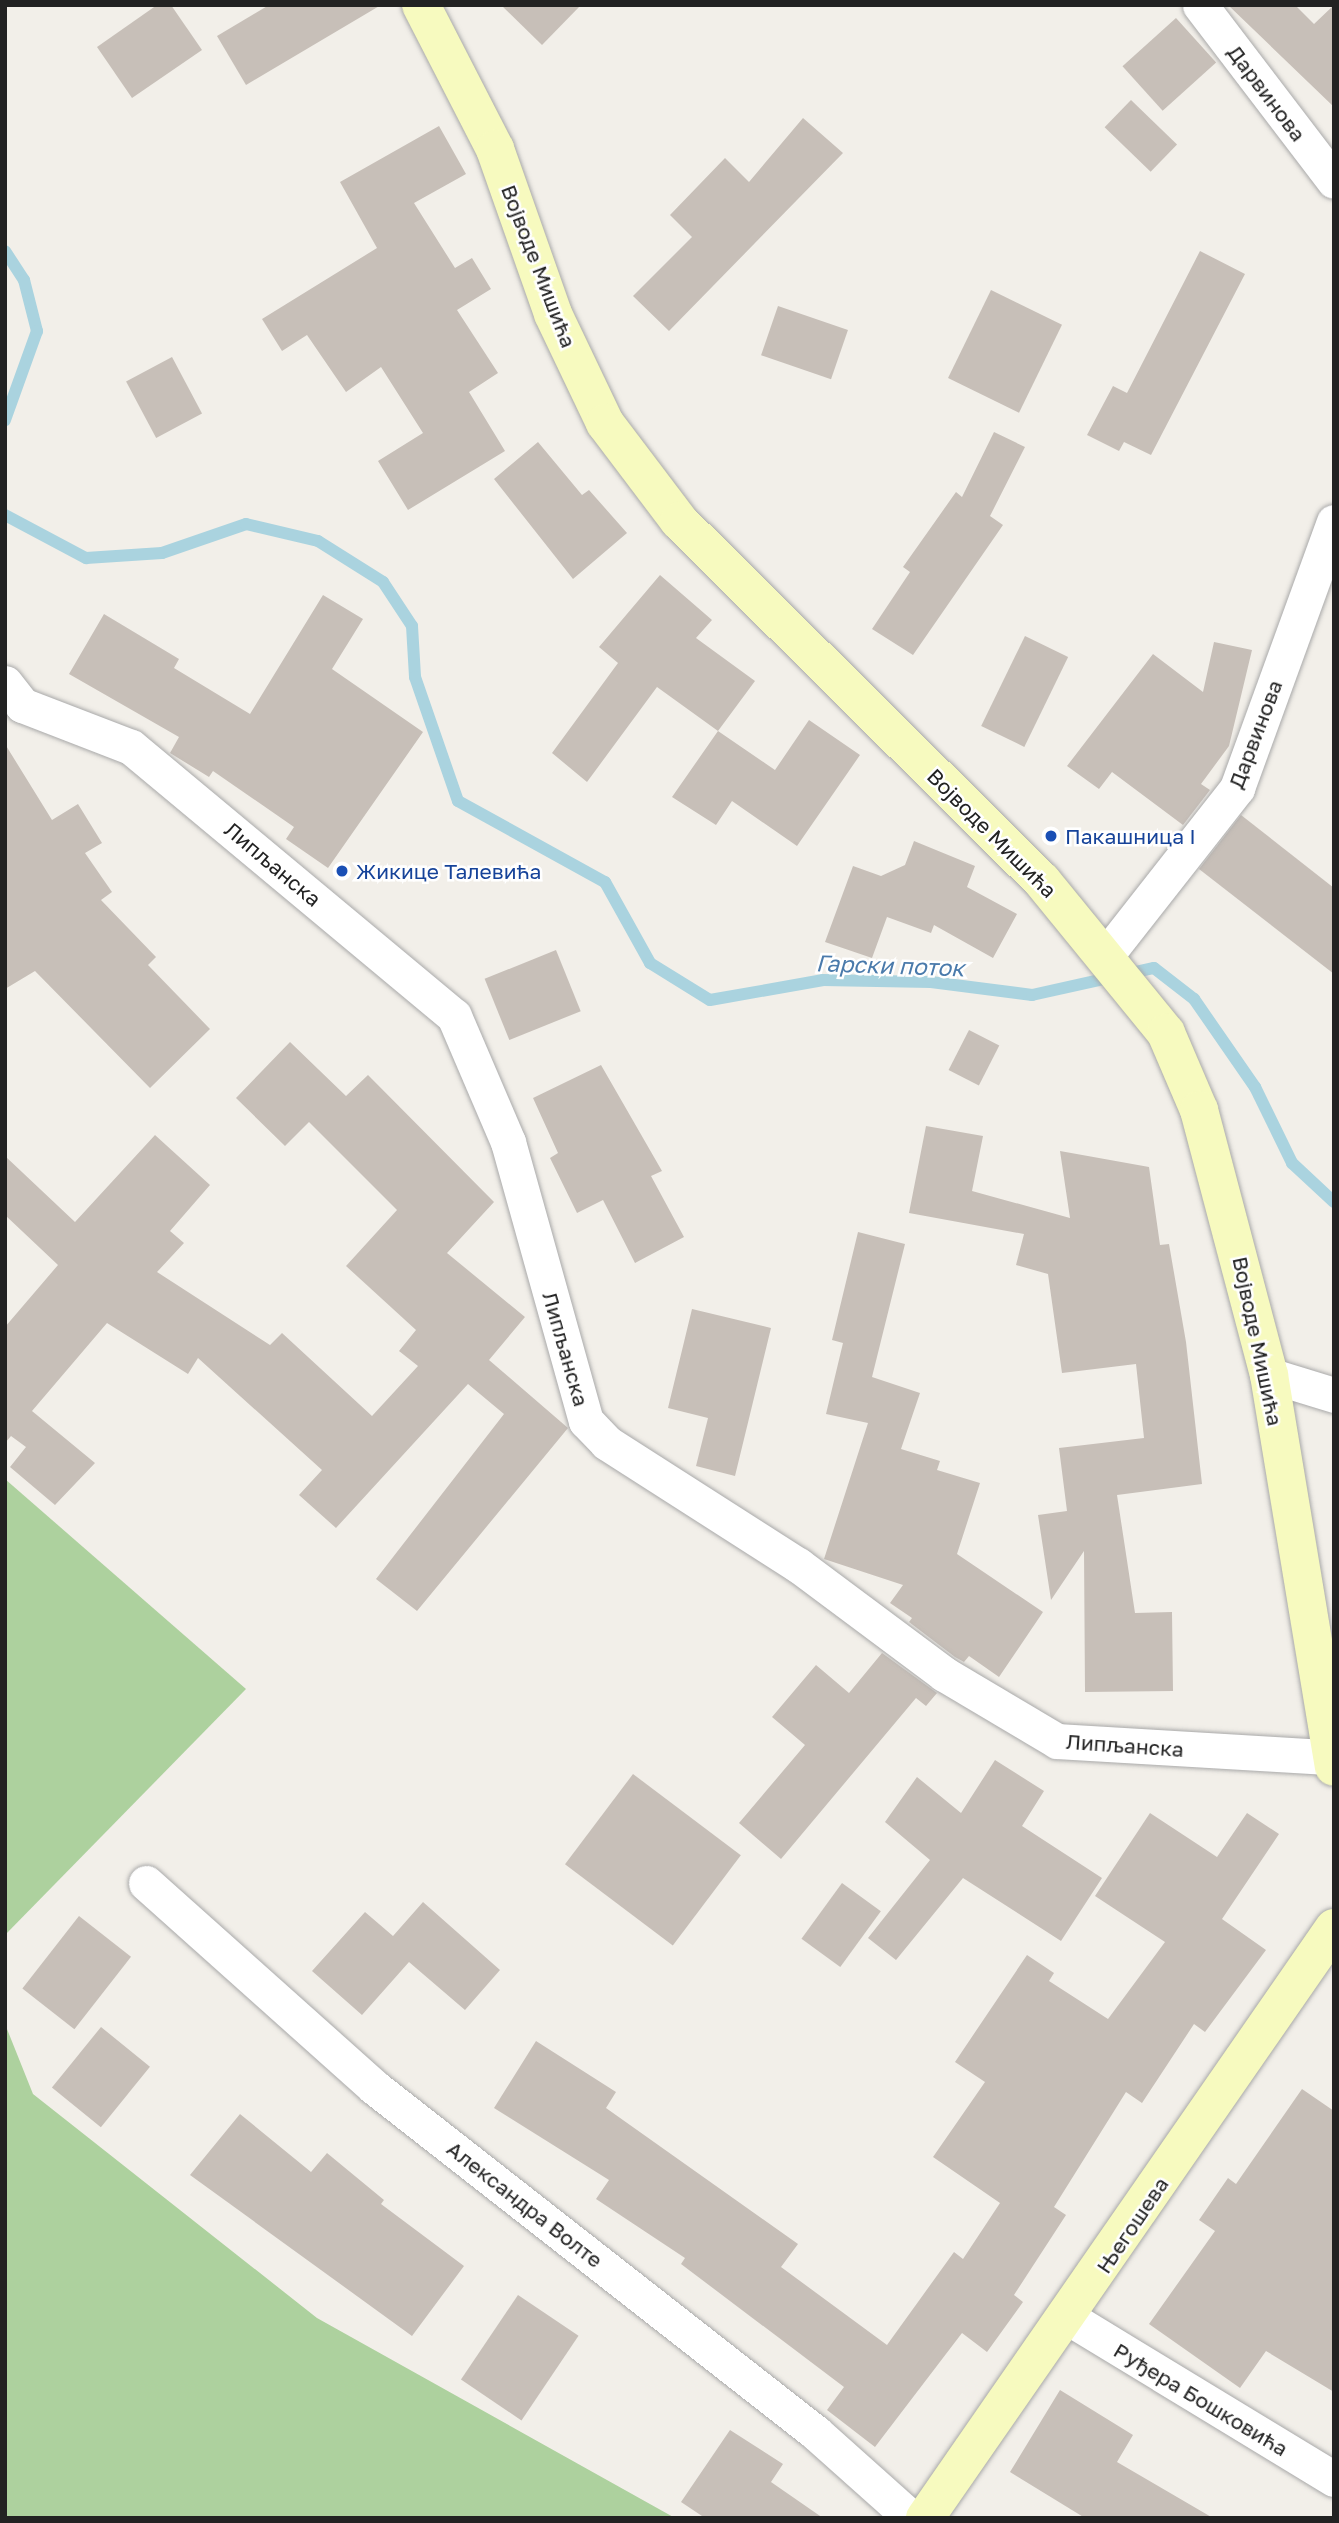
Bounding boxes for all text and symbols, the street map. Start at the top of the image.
street label: Дарвинова [1223,40,1311,146]
street label: Војводе Мишића [496,181,582,351]
street label: Дарвинова [1223,676,1287,792]
street label: Војводе Мишића [922,763,1062,903]
street label: Липљанска [220,816,326,912]
place label: Пакашница I [1065,823,1196,849]
marker: Пакашница I [1043,828,1059,844]
place label: Жикице Талевића [356,858,541,884]
marker: Жикице Талевића [334,863,350,879]
water label: Гарски поток [815,949,965,981]
street label: Војводе Мишића [1228,1254,1288,1428]
street label: Липљанска [538,1289,594,1409]
street label: Липљанска [1065,1728,1185,1762]
street label: Александра Волте [442,2135,608,2273]
street label: Његошева [1091,2172,1173,2278]
street label: Руђера Бошковића [1109,2337,1293,2461]

